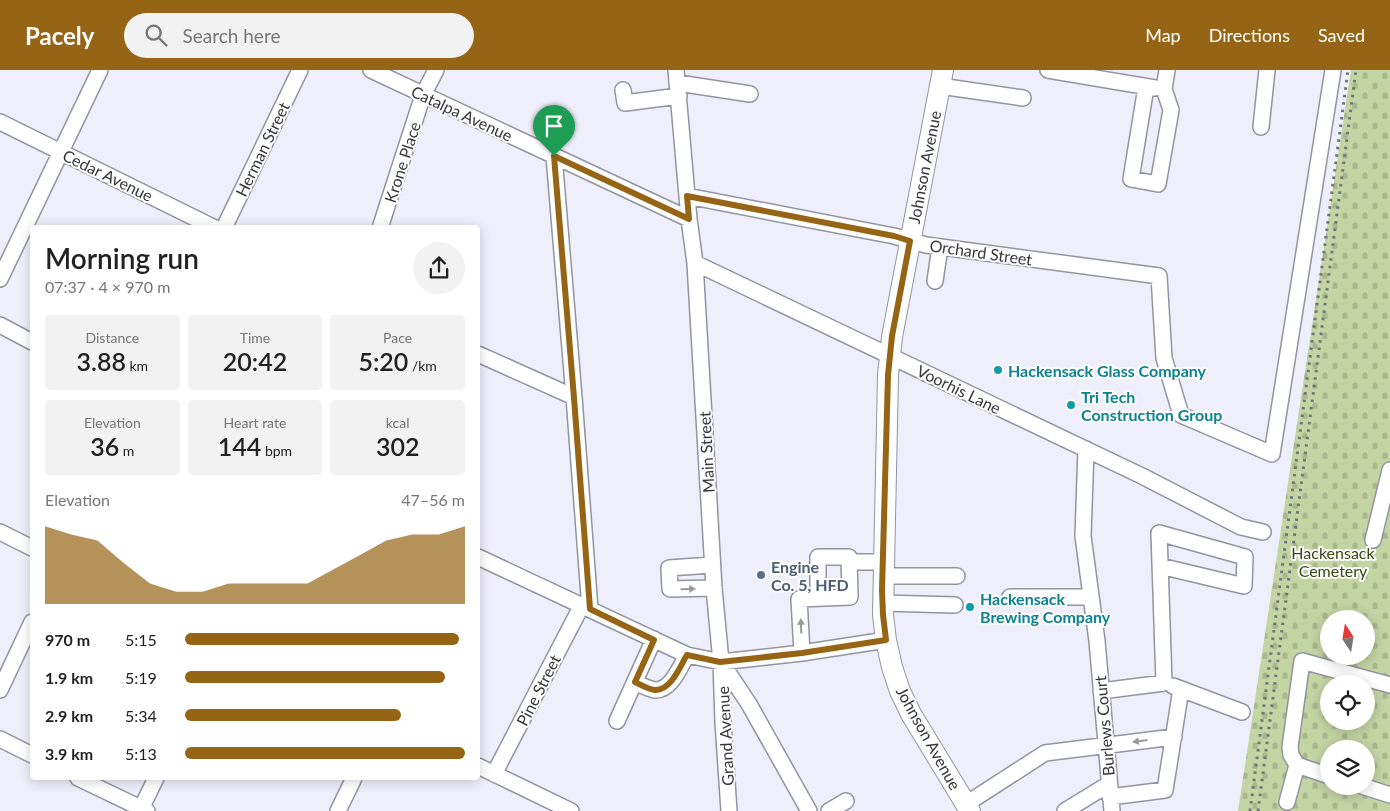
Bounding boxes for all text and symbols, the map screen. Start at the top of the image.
search box [124,13,474,58]
text: Pacely [25,21,94,50]
icon: search [142,21,170,49]
text: Search here [182,24,280,47]
text: Map [1145,24,1181,46]
text: Directions [1209,24,1290,46]
text: Saved [1318,24,1365,46]
street label: Catalpa Avenue [408,81,516,145]
street label: Herman Street [231,99,293,199]
pin [533,105,575,156]
street label: Johnson Avenue [904,109,944,225]
icon: arrive [540,112,568,140]
street label: Krone Place [380,119,424,205]
street label: Cedar Avenue [60,145,156,205]
street label: Orchard Street [929,235,1034,269]
text: Morning run [45,241,199,275]
button: share [413,242,465,294]
text: 07:37 · 4 × 970 m [45,277,170,296]
text: Distance [85,329,139,346]
text: Time [240,329,270,346]
text: Pace [383,329,412,346]
text: 3.88 [77,346,126,376]
text: 20:42 [223,346,287,376]
text: 5:20 [358,346,408,376]
text: km [126,357,148,374]
text: /km [408,357,437,374]
street label: Voorhis Lane [914,361,1004,417]
place label: Hackensack Glass Company [1008,361,1207,380]
marker: Hackensack Glass Company [992,364,1004,376]
place label: Tri Tech Construction Group [1081,387,1222,424]
marker: Tri Tech Construction Group [1065,399,1077,411]
street label: Main Street [694,411,718,493]
text: Elevation [84,414,141,431]
text: Heart rate [224,414,286,431]
text: kcal [386,414,410,431]
text: 36 [90,431,119,461]
text: 144 [218,431,261,461]
text: 302 [376,431,419,461]
text: m [119,442,134,459]
text: bpm [261,442,292,459]
text: Elevation [45,490,110,509]
text: 47–56 m [401,490,465,509]
park label: Hackensack Cemetery [1291,543,1376,580]
place label: Engine Co. 5, HFD [771,557,849,594]
marker: Engine Co. 5, HFD [755,569,767,581]
one-way arrow [681,584,697,592]
place label: Hackensack Brewing Company [980,589,1111,626]
marker: Hackensack Brewing Company [964,601,976,613]
north arrow [1320,610,1375,665]
map controls [1320,610,1375,795]
one-way arrow [796,618,804,634]
text: 970 m [45,630,90,649]
text: 5:15 [125,630,157,649]
street label: Pine Street [512,651,564,729]
text: 1.9 km [45,668,93,687]
text: 5:19 [125,668,157,687]
street label: Burlews Court [1090,675,1118,777]
button: locate [1320,675,1375,730]
street label: Johnson Avenue [893,683,965,793]
street label: Grand Avenue [713,686,737,786]
text: 2.9 km [45,706,93,725]
text: 5:34 [125,706,157,725]
one-way arrow [1132,737,1148,745]
button: layers [1320,740,1375,795]
text: 3.9 km [45,744,93,763]
text: 5:13 [125,744,157,763]

